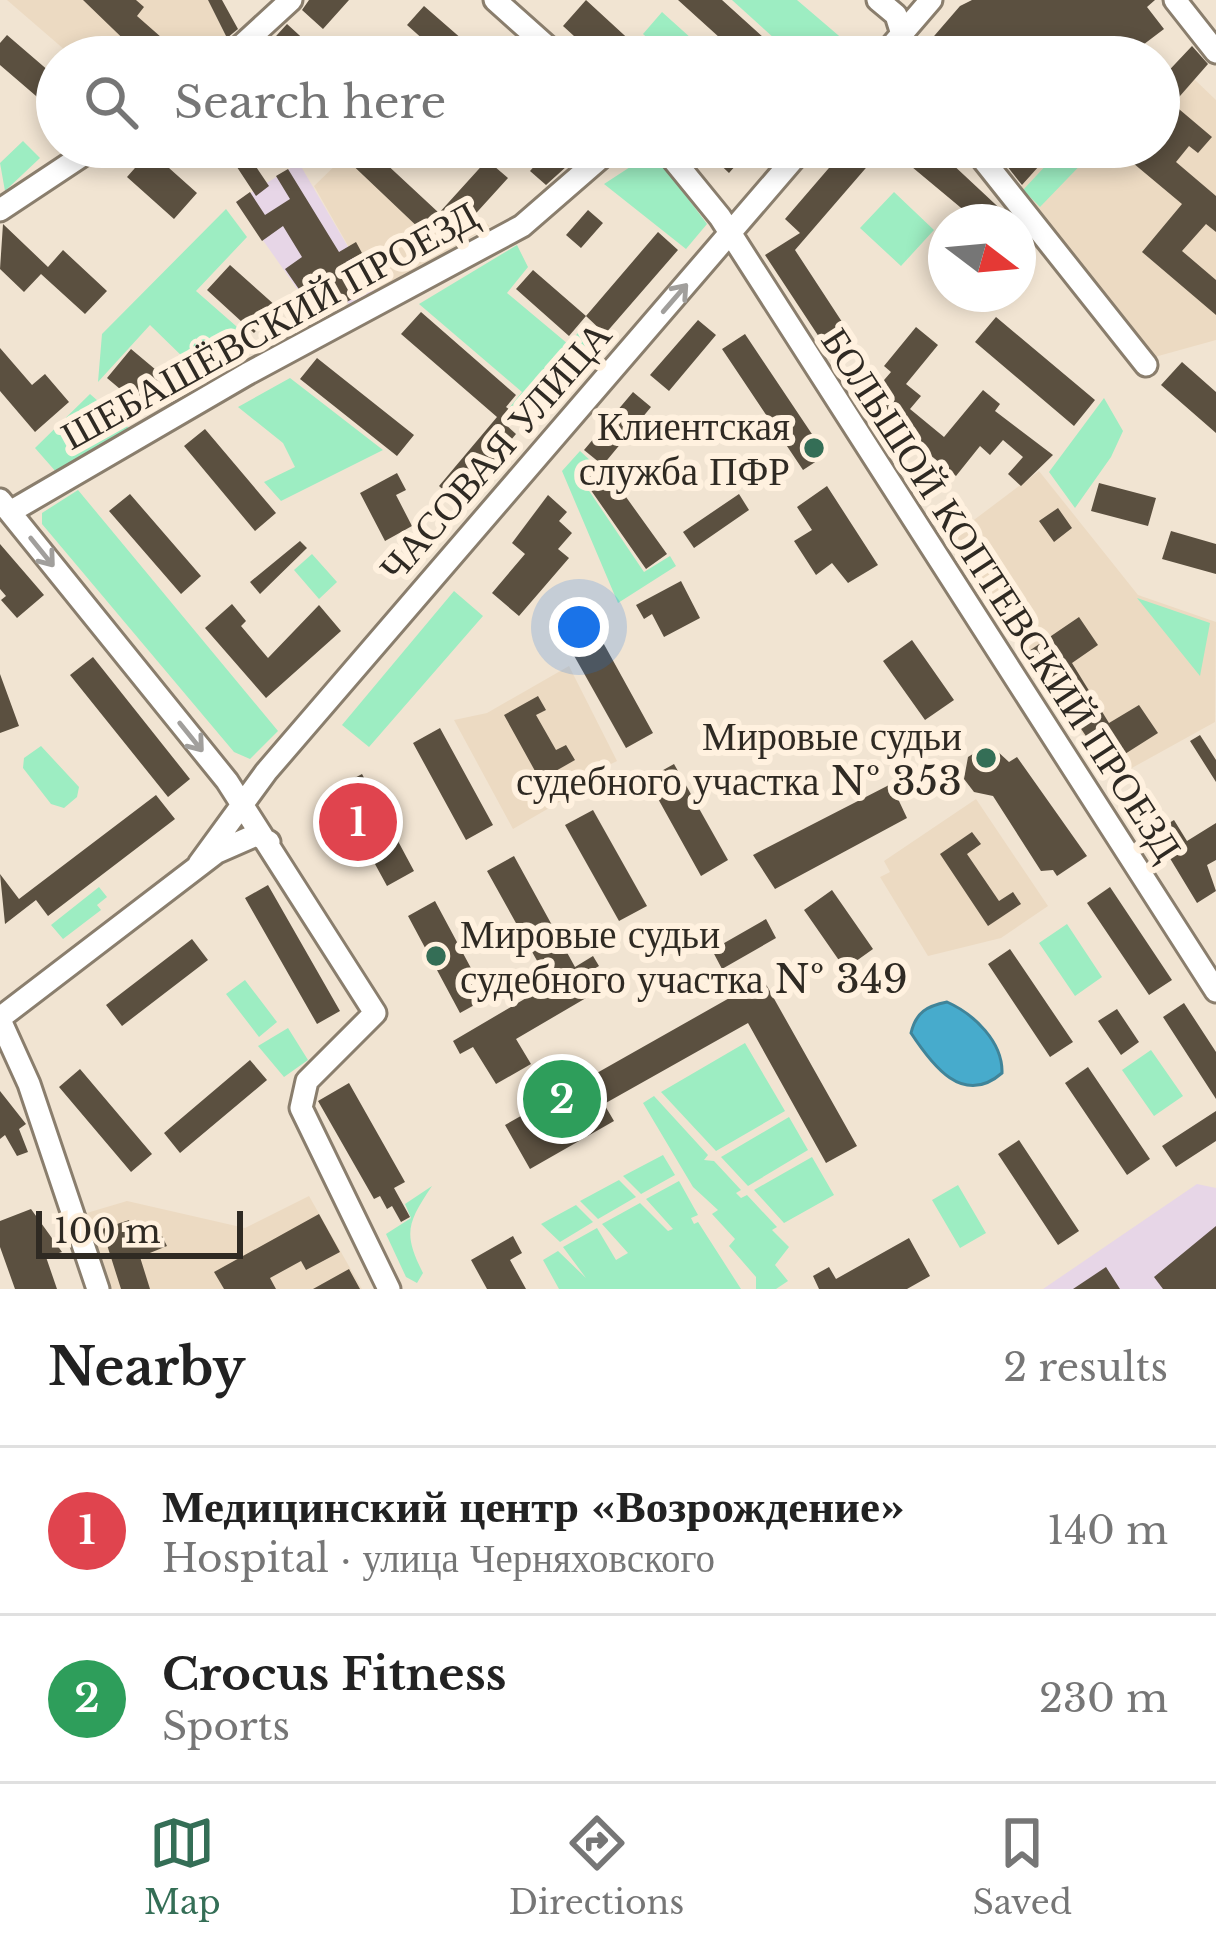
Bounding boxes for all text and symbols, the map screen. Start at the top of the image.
search box [36,36,1180,168]
icon: search [78,69,144,135]
text: Search here [174,74,446,130]
street label: ШЕБАШЁВСКИЙ ПРОЕЗД [52,190,486,460]
north arrow [928,204,1036,312]
one-way arrow [660,283,688,314]
street label: ЧАСОВАЯ УЛИЦА [369,311,622,591]
street label: БОЛЬШОЙ КОПТЕВСКИЙ ПРОЕЗД [811,319,1192,870]
place label: Клиентская служба ПФР [579,402,790,496]
marker: Клиентская служба ПФР [801,435,827,461]
one-way arrow [29,535,55,567]
your location [549,597,609,657]
place label: Мировые судьи судебного участка № 353 [516,712,962,806]
one-way arrow [177,721,204,752]
marker: Мировые судьи судебного участка № 353 [973,745,999,771]
pin: 1 [319,777,397,867]
place label: Мировые судьи судебного участка № 349 [460,910,908,1004]
marker: Мировые судьи судебного участка № 349 [423,943,449,969]
pin: 2 [523,1054,601,1144]
scale bar [36,1205,243,1258]
text: 100 m [54,1211,161,1252]
text: Nearby [48,1336,245,1399]
text: 2 results [1003,1343,1168,1392]
text: Медицинский центр «Возрождение» [162,1478,905,1534]
text: 1 [78,1506,96,1555]
text: 140 m [1047,1506,1168,1555]
text: Hospital · улица Черняховского [162,1534,715,1583]
text: Crocus Fitness [162,1646,507,1702]
text: 2 [74,1674,100,1723]
text: 230 m [1039,1674,1168,1723]
text: Sports [162,1702,290,1751]
tab: Map [144,1810,221,1923]
tab: Directions [509,1810,684,1923]
tab: Saved [972,1810,1072,1923]

